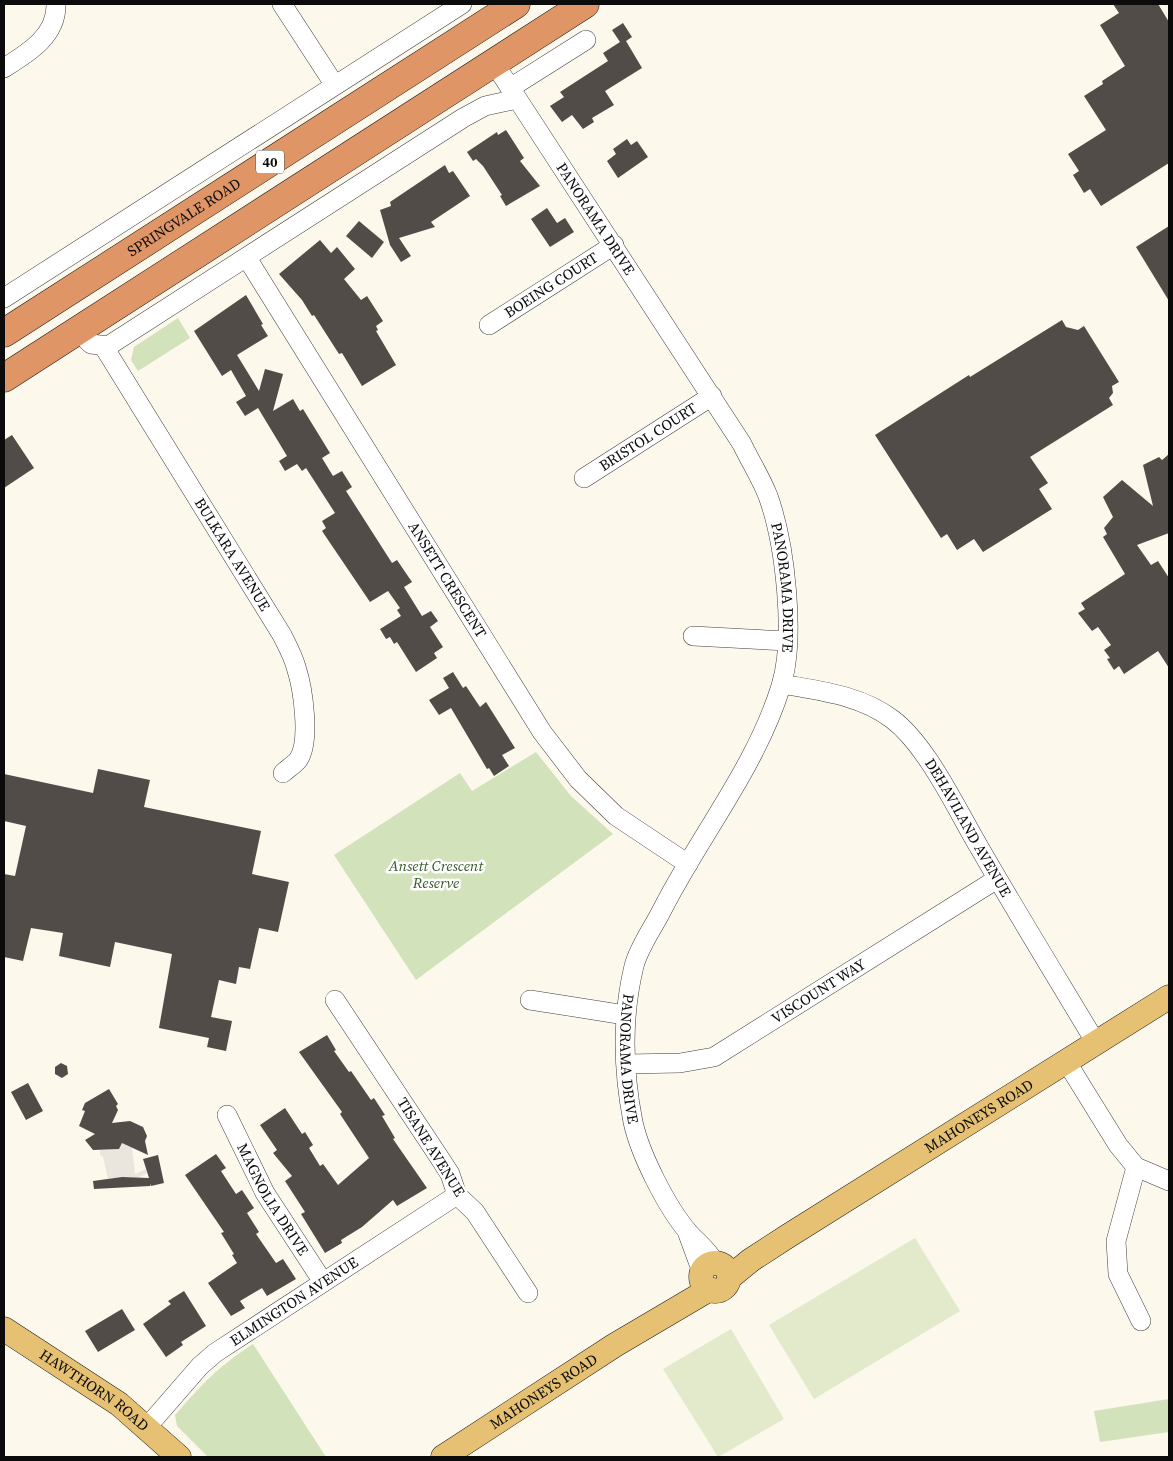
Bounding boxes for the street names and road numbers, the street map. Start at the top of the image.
road number: 40 [256,150,284,173]
street label: PANORAMA DRIVE [552,158,640,279]
street label: SPRINGVALE ROAD [123,173,245,261]
street label: BOEING COURT [500,247,602,322]
street label: BRISTOL COURT [595,397,701,476]
street label: BULKARA AVENUE [190,494,276,615]
street label: ANSETT CRESCENT [404,517,492,642]
street label: PANORAMA DRIVE [766,520,799,653]
street label: DEHAVILAND AVENUE [920,754,1017,900]
street label: VISCOUNT WAY [767,953,870,1028]
street label: PANORAMA DRIVE [615,993,644,1125]
street label: MAHONEYS ROAD [920,1074,1037,1158]
street label: TISANE AVENUE [393,1093,470,1200]
street label: MAGNOLIA DRIVE [232,1140,314,1259]
street label: ELMINGTON AVENUE [225,1251,362,1351]
street label: HAWTHORN ROAD [35,1344,154,1436]
street label: MAHONEYS ROAD [485,1348,601,1434]

